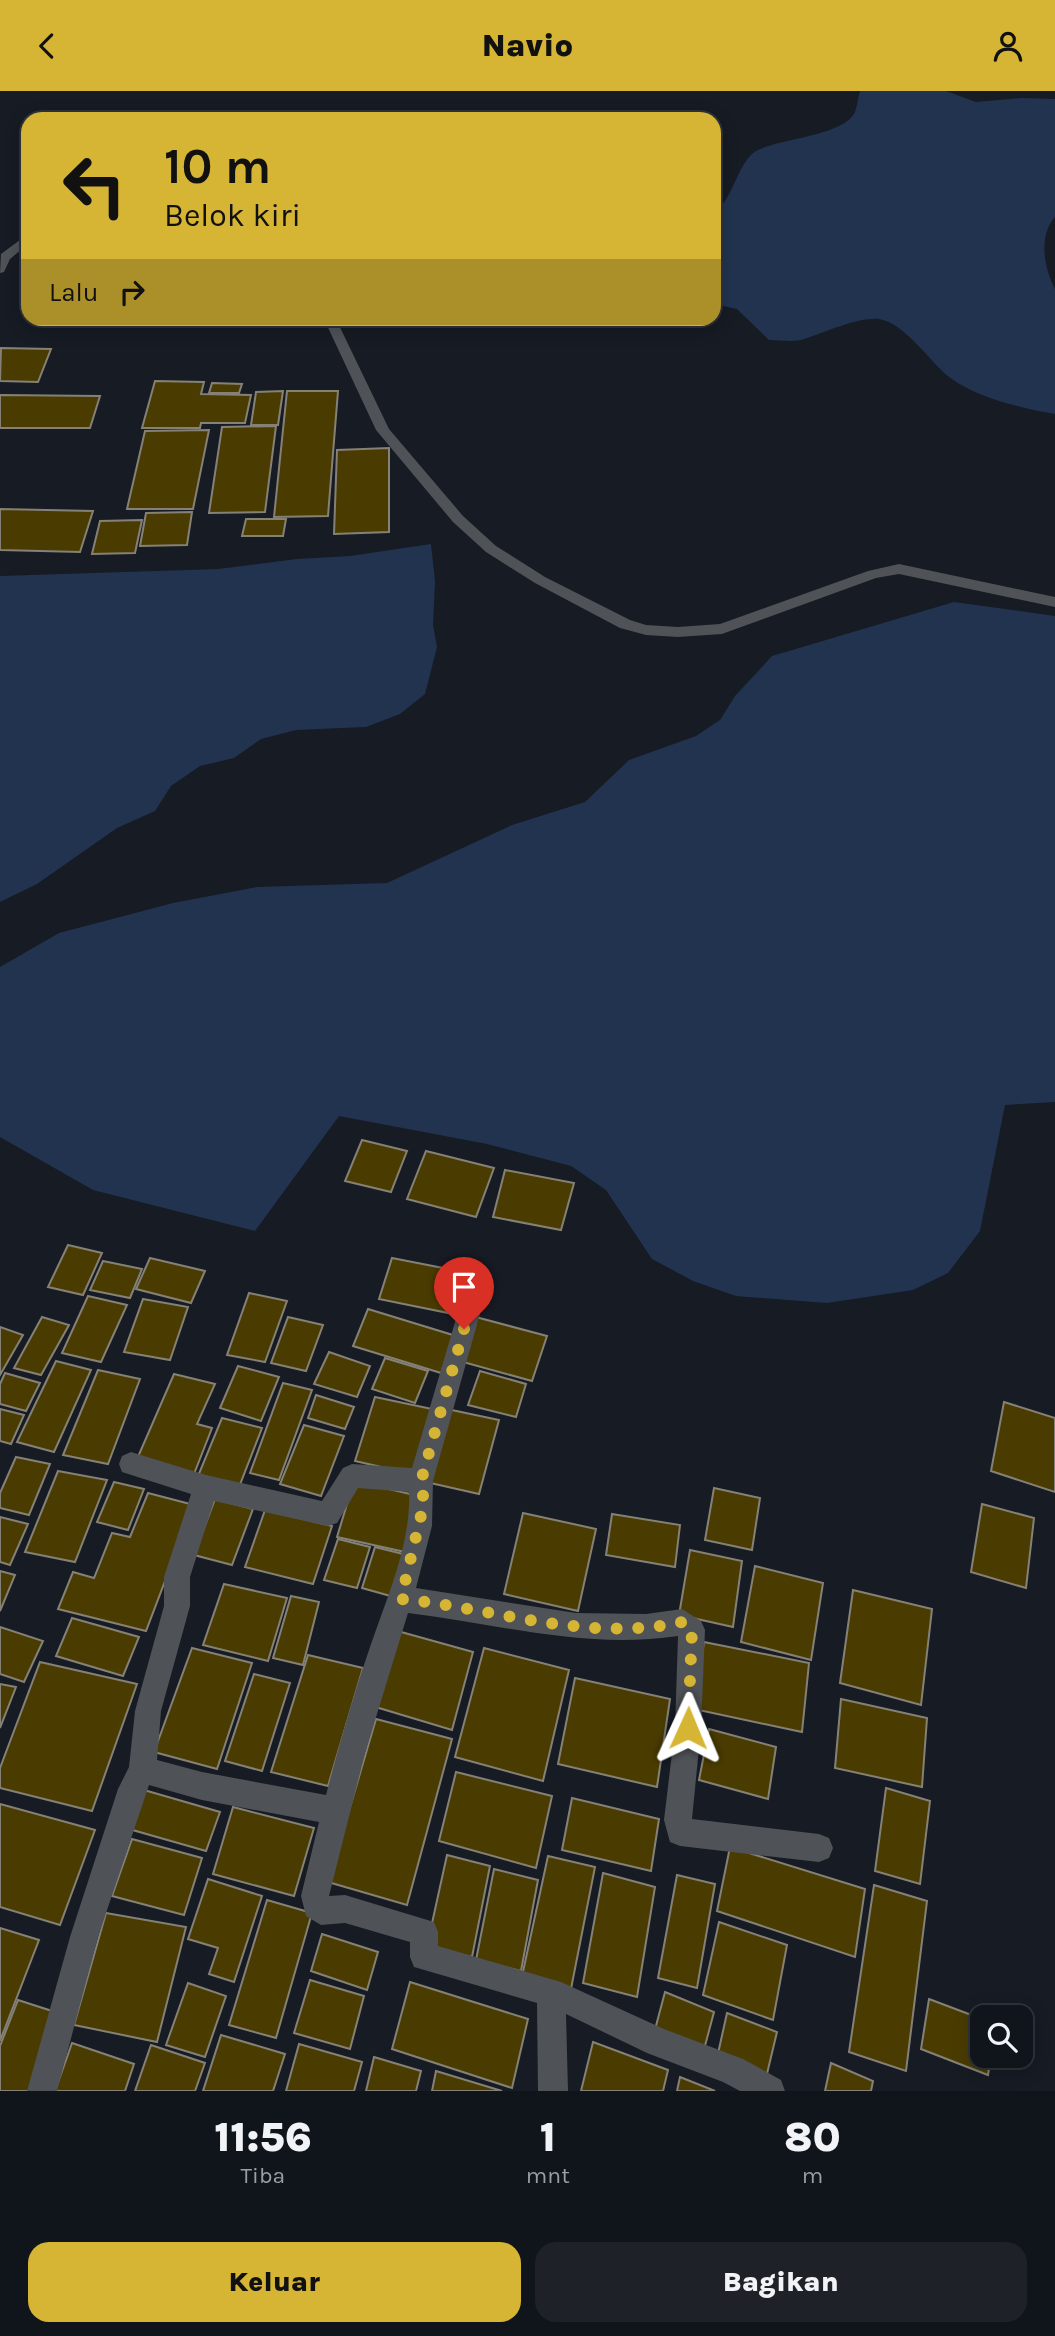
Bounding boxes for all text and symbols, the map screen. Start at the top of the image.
icon: back [28,27,66,65]
text: Navio [482,27,573,64]
icon: person [989,27,1027,65]
text: 10 m [164,138,271,195]
icon: left [49,140,140,231]
text: Belok kiri [164,197,301,234]
icon: right [113,273,151,311]
text: Lalu [49,277,99,308]
pin [434,1257,494,1329]
icon: arrive [445,1268,483,1306]
position arrow [651,1691,725,1765]
map controls [970,2005,1033,2068]
button: search [970,2005,1033,2068]
text: 11:56 [214,2112,312,2162]
text: 1 [540,2112,556,2162]
text: 80 [784,2112,841,2162]
text: Tiba [241,2162,285,2189]
text: mnt [526,2162,570,2189]
text: m [802,2162,823,2189]
button: Keluar [28,2242,521,2322]
button: Bagikan [535,2242,1027,2322]

